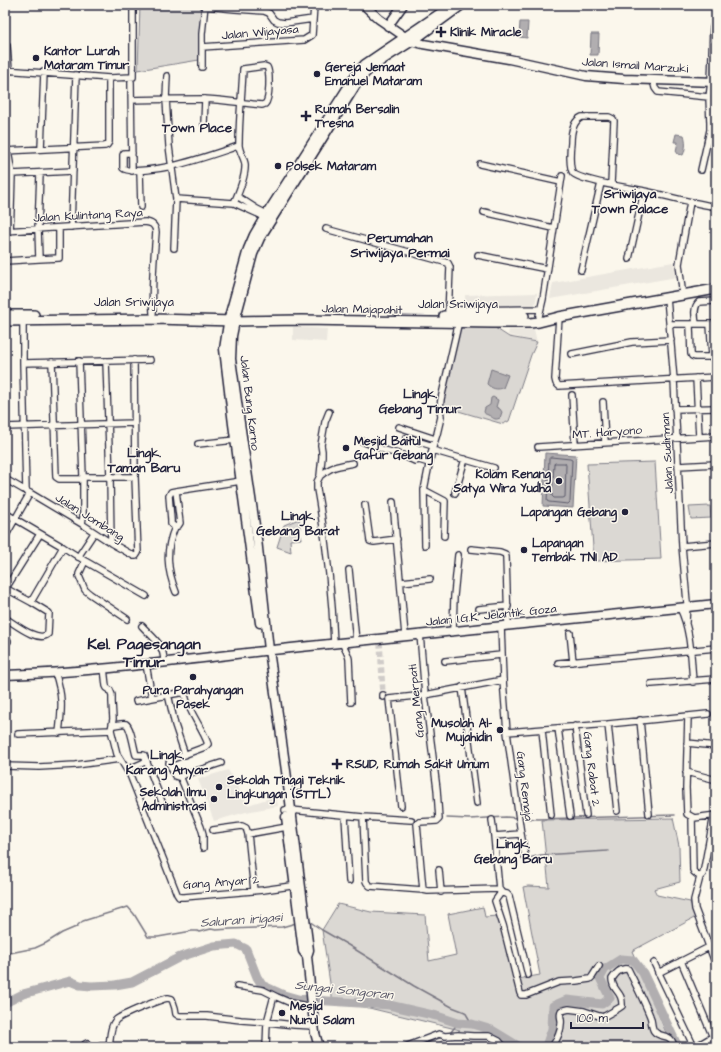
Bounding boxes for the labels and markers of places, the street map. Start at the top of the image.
place label: Klinik Miracle [450,24,522,41]
marker: Klinik Miracle [435,26,447,38]
place label: Kantor Lurah Mataram Timur [44,43,130,74]
marker: Kantor Lurah Mataram Timur [31,53,41,63]
place label: Gereja Jemaat Emanuel Mataram [325,59,423,90]
marker: Gereja Jemaat Emanuel Mataram [312,69,322,79]
place label: Rumah Bersalin Tresna [314,101,399,132]
marker: Rumah Bersalin Tresna [300,110,312,122]
place label: Polsek Mataram [286,158,377,175]
marker: Polsek Mataram [273,161,283,171]
place label: Mesjid Baitul Gafur Gebang [354,433,434,466]
marker: Mesjid Baitul Gafur Gebang [341,443,351,453]
place label: Kolam Renang Satya Wira Yudha [453,466,552,498]
marker: Kolam Renang Satya Wira Yudha [554,476,564,486]
place label: Lapangan Gebang [521,504,618,523]
marker: Lapangan Gebang [620,507,630,517]
place label: Lapangan Tembak TNI AD [531,535,618,566]
marker: Lapangan Tembak TNI AD [519,545,529,555]
marker: Pura Parahyangan Pasek [188,672,198,682]
place label: Pura Parahyangan Pasek [143,682,243,713]
place label: Musolah Al- Mujahidin [431,715,492,747]
marker: Musolah Al- Mujahidin [495,725,505,735]
place label: RSUD, Rumah Sakit Umum [346,756,489,773]
marker: RSUD, Rumah Sakit Umum [331,758,343,770]
place label: Sekolah Tinggi Teknik Lingkungan (STTL) [226,772,346,805]
marker: Sekolah Tinggi Teknik Lingkungan (STTL) [214,782,224,792]
place label: Sekolah Ilmu Administrasi [139,784,206,815]
marker: Sekolah Ilmu Administrasi [209,794,219,804]
place label: Mesjid Nurul Salam [290,998,355,1029]
marker: Mesjid Nurul Salam [277,1008,287,1018]

